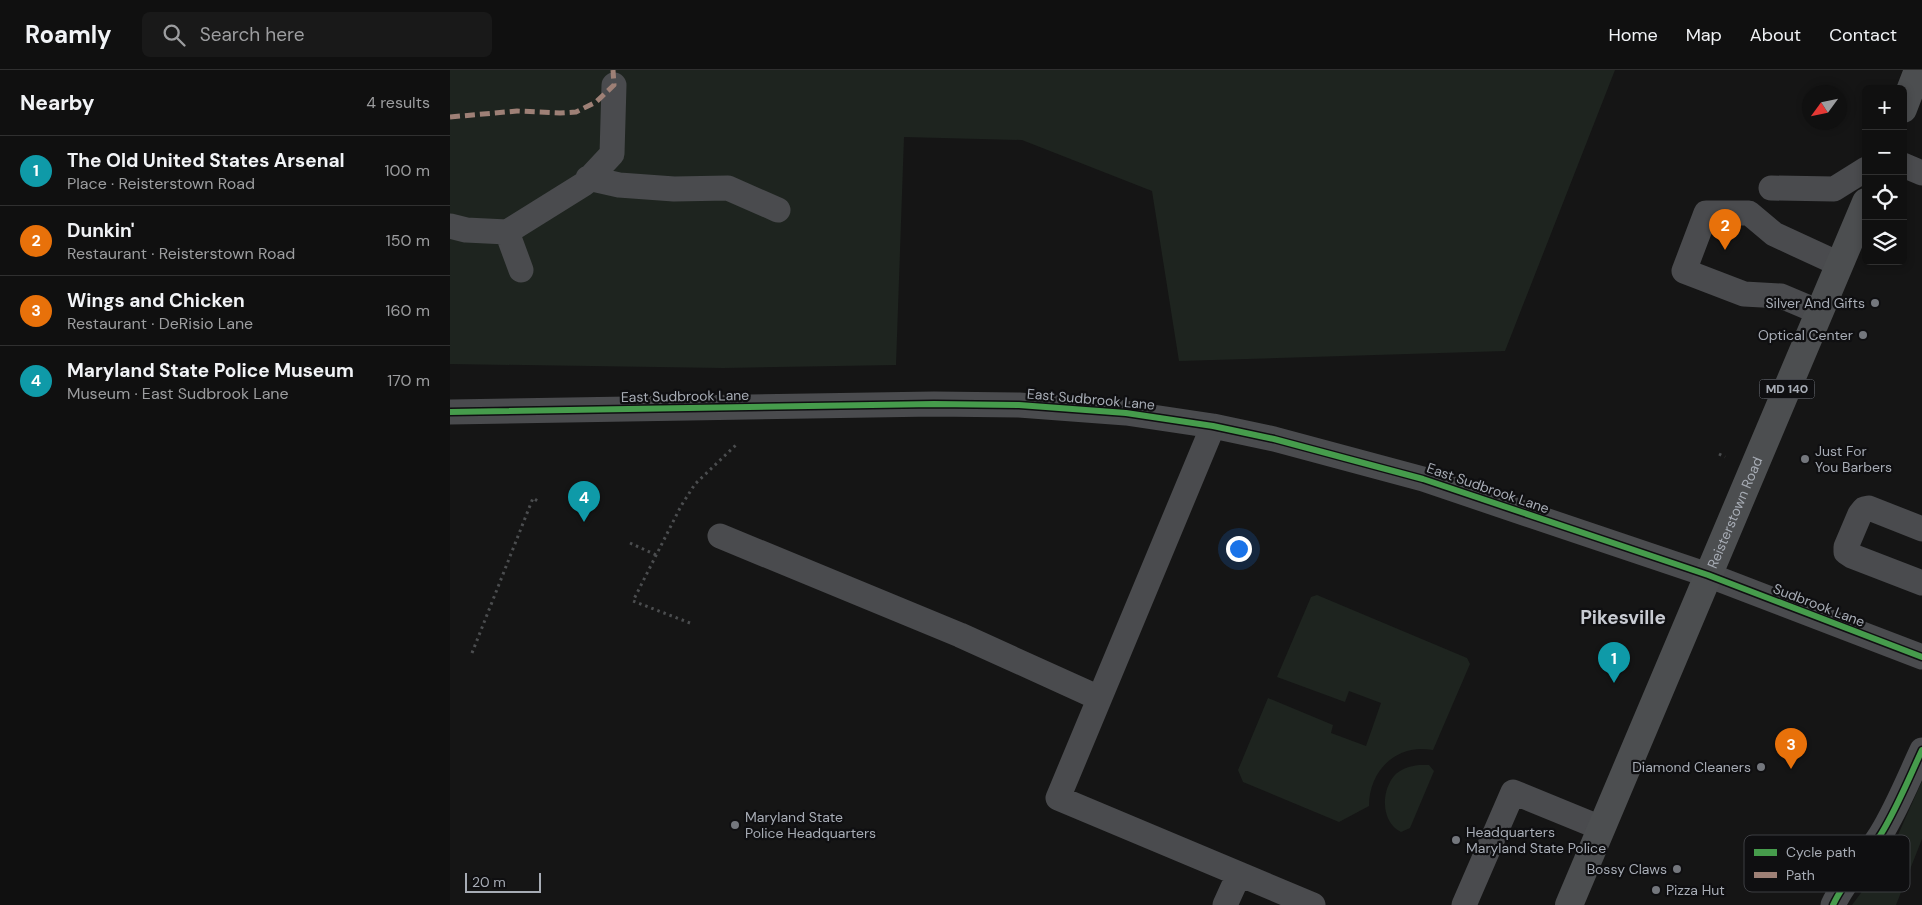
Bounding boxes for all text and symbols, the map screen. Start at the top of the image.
search box [142,12,492,57]
text: Roamly [25,19,112,50]
icon: search [160,21,188,49]
text: Search here [200,22,304,47]
text: Home [1608,23,1658,47]
text: Map [1686,23,1722,47]
text: About [1750,23,1801,47]
text: Contact [1829,23,1897,47]
north arrow [1802,85,1847,130]
map controls [1862,85,1907,265]
button: + [1862,85,1907,130]
text: Nearby [20,89,94,117]
text: 4 results [366,92,430,113]
button: − [1862,130,1907,175]
text: The Old United States Arsenal [67,148,345,173]
text: 1 [33,160,39,181]
text: 100 m [385,160,430,181]
text: Place · Reisterstown Road [67,173,255,194]
button: locate [1862,175,1907,220]
pin: 2 [1709,209,1741,250]
text: Dunkin' [67,218,135,243]
button: layers [1862,220,1907,265]
text: 2 [31,230,41,251]
text: 150 m [386,230,430,251]
text: Restaurant · Reisterstown Road [67,243,295,264]
text: Wings and Chicken [67,288,245,313]
place label: Silver And Gifts [1765,294,1865,312]
marker: Silver And Gifts [1869,297,1881,309]
text: 3 [31,300,41,321]
text: 160 m [386,300,430,321]
text: Restaurant · DeRisio Lane [67,313,253,334]
place label: Optical Center [1758,326,1853,344]
marker: Optical Center [1857,329,1869,341]
text: Maryland State Police Museum [67,358,354,383]
text: 4 [31,370,41,391]
text: 170 m [387,370,430,391]
road number: MD 140 [1760,380,1814,398]
text: Museum · East Sudbrook Lane [67,383,289,404]
street label: East Sudbrook Lane [1026,384,1156,414]
street label: East Sudbrook Lane [621,386,749,406]
place label: Just For You Barbers [1815,442,1892,476]
marker: Just For You Barbers [1799,453,1811,465]
street label: Reisterstown Road [1703,454,1766,571]
street label: East Sudbrook Lane [1424,459,1552,517]
pin: 4 [568,481,600,522]
your location [1226,536,1252,562]
street label: Sudbrook Lane [1771,579,1868,631]
district label: Pikesville [1580,605,1666,630]
pin: 1 [1598,642,1630,683]
pin: 3 [1775,728,1807,769]
place label: Diamond Cleaners [1632,758,1751,776]
marker: Diamond Cleaners [1755,761,1767,773]
place label: Maryland State Police Headquarters [745,808,876,842]
marker: Maryland State Police Headquarters [729,819,741,831]
place label: Headquarters Maryland State Police [1466,823,1606,857]
marker: Headquarters Maryland State Police [1450,834,1462,846]
legend [1744,835,1910,892]
text: Cycle path [1786,843,1856,861]
place label: Bossy Claws [1587,860,1667,878]
marker: Bossy Claws [1671,863,1683,875]
text: Path [1786,866,1815,884]
scale bar [465,870,541,893]
text: 20 m [472,873,506,891]
place label: Pizza Hut [1666,881,1725,899]
marker: Pizza Hut [1650,884,1662,896]

